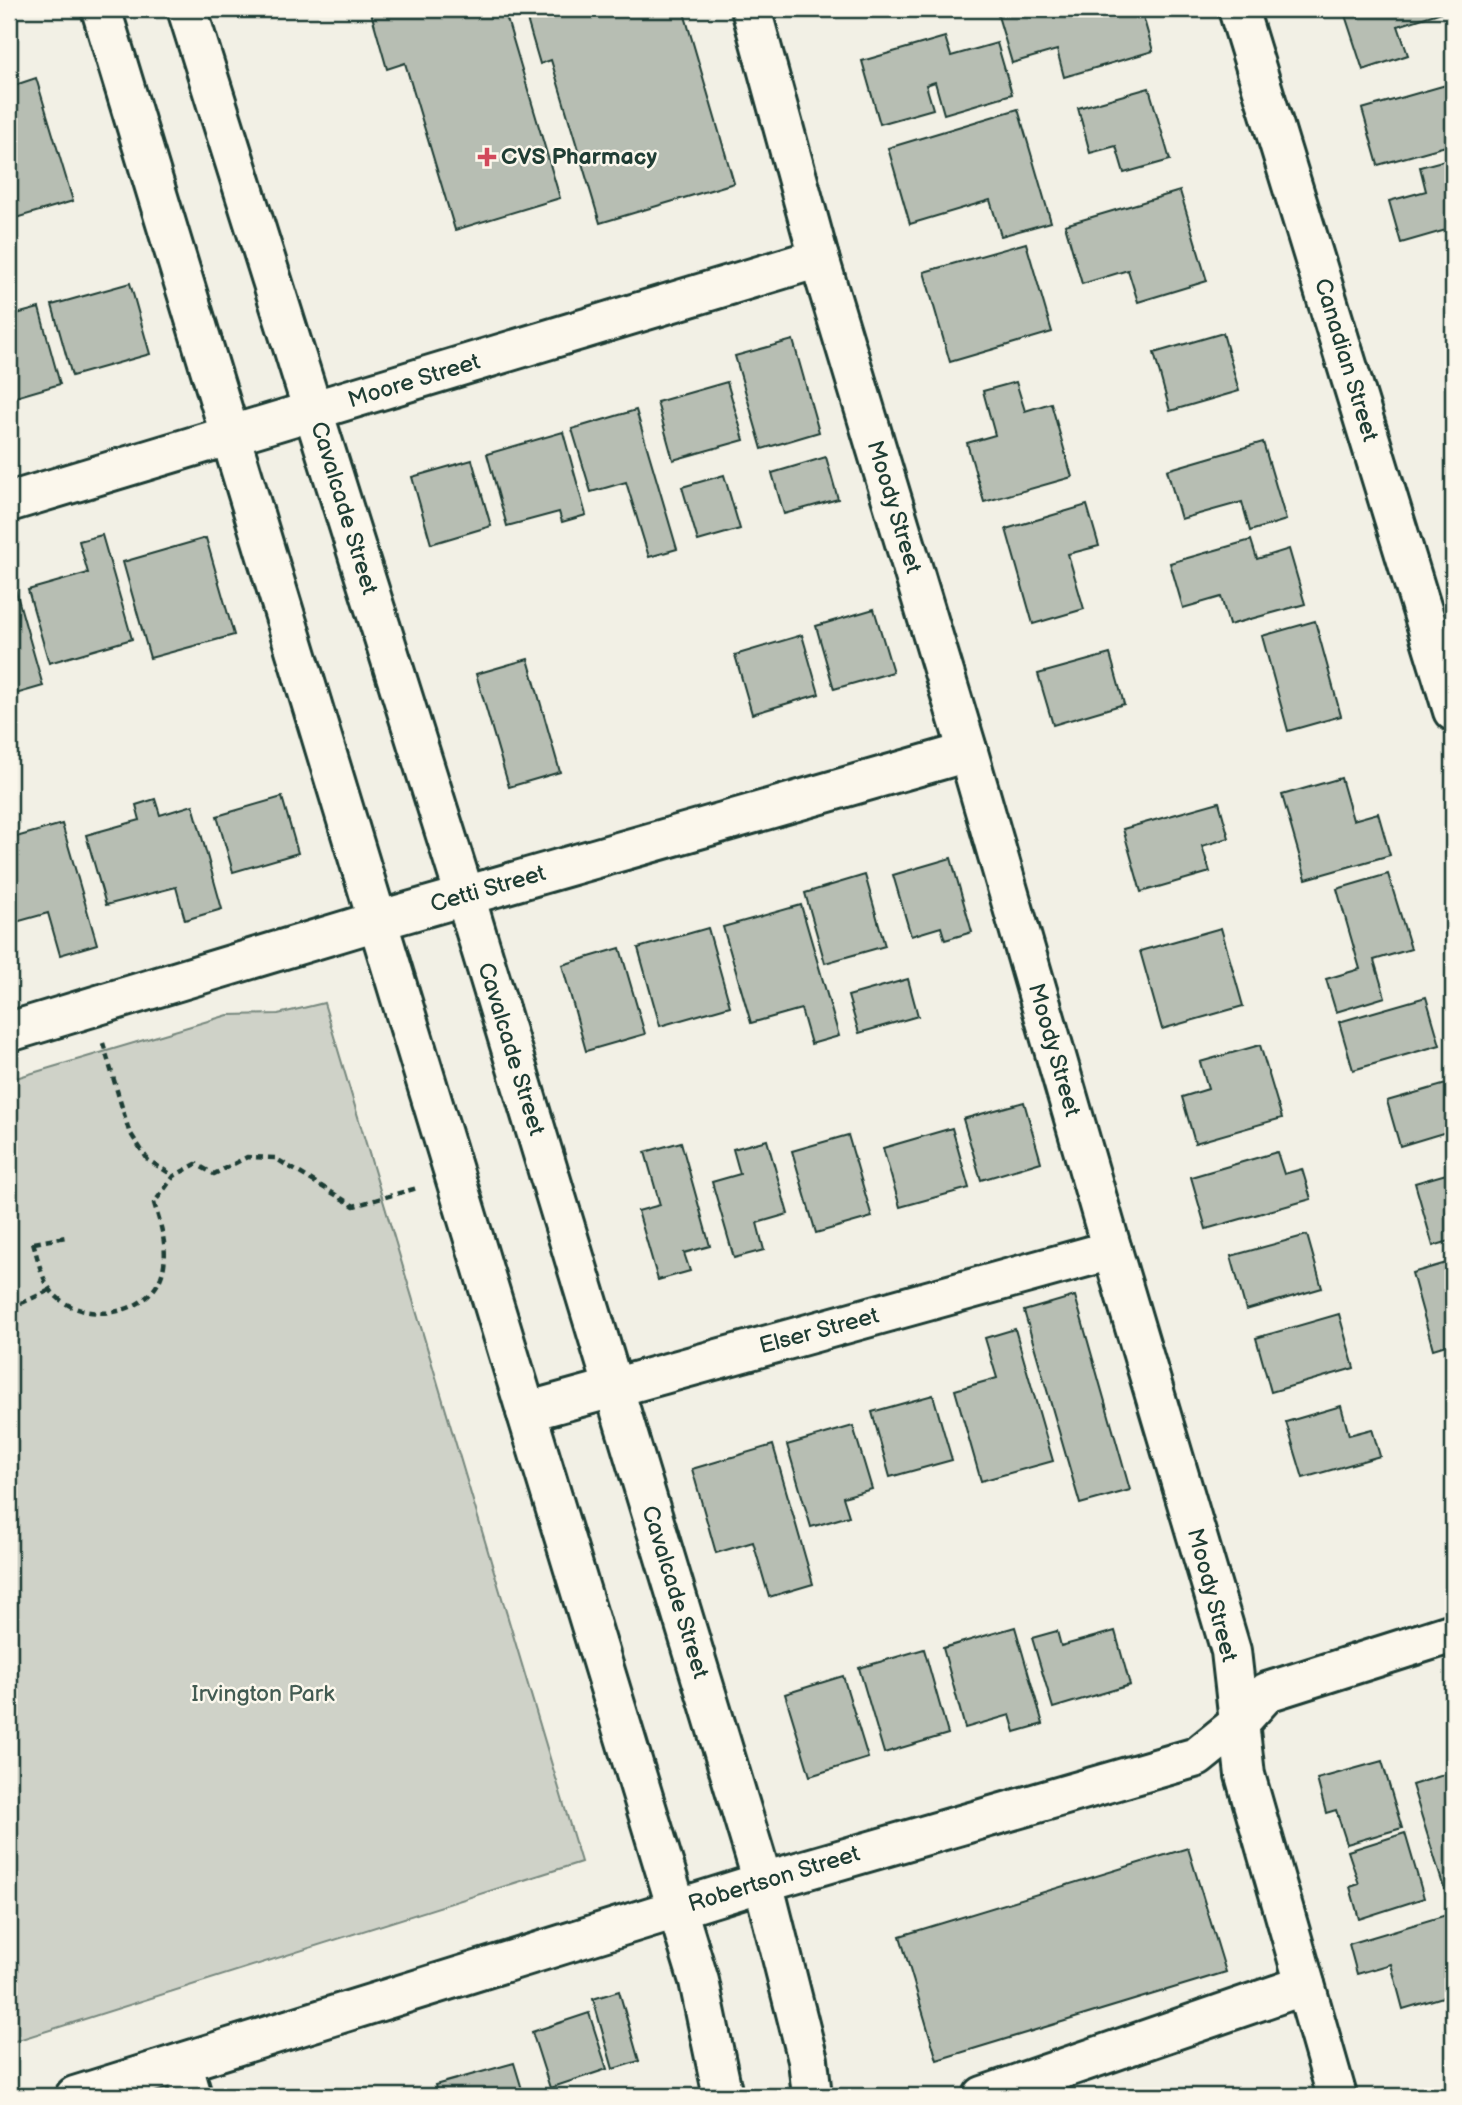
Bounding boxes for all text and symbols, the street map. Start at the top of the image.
place label: CVS Pharmacy [501,143,657,171]
marker: CVS Pharmacy [479,149,495,165]
street label: Canadian Street [1308,275,1384,445]
street label: Moore Street [345,348,483,414]
street label: Cavalcade Street [304,418,384,598]
street label: Moody Street [861,437,927,577]
street label: Cetti Street [427,859,549,919]
street label: Cavalcade Street [471,959,551,1139]
street label: Moody Street [1022,980,1086,1120]
street label: Elser Street [756,1302,882,1360]
street label: Cavalcade Street [635,1502,715,1682]
street label: Moody Street [1181,1525,1243,1665]
park label: Irvington Park [192,1680,335,1708]
street label: Robertson Street [685,1840,863,1918]

